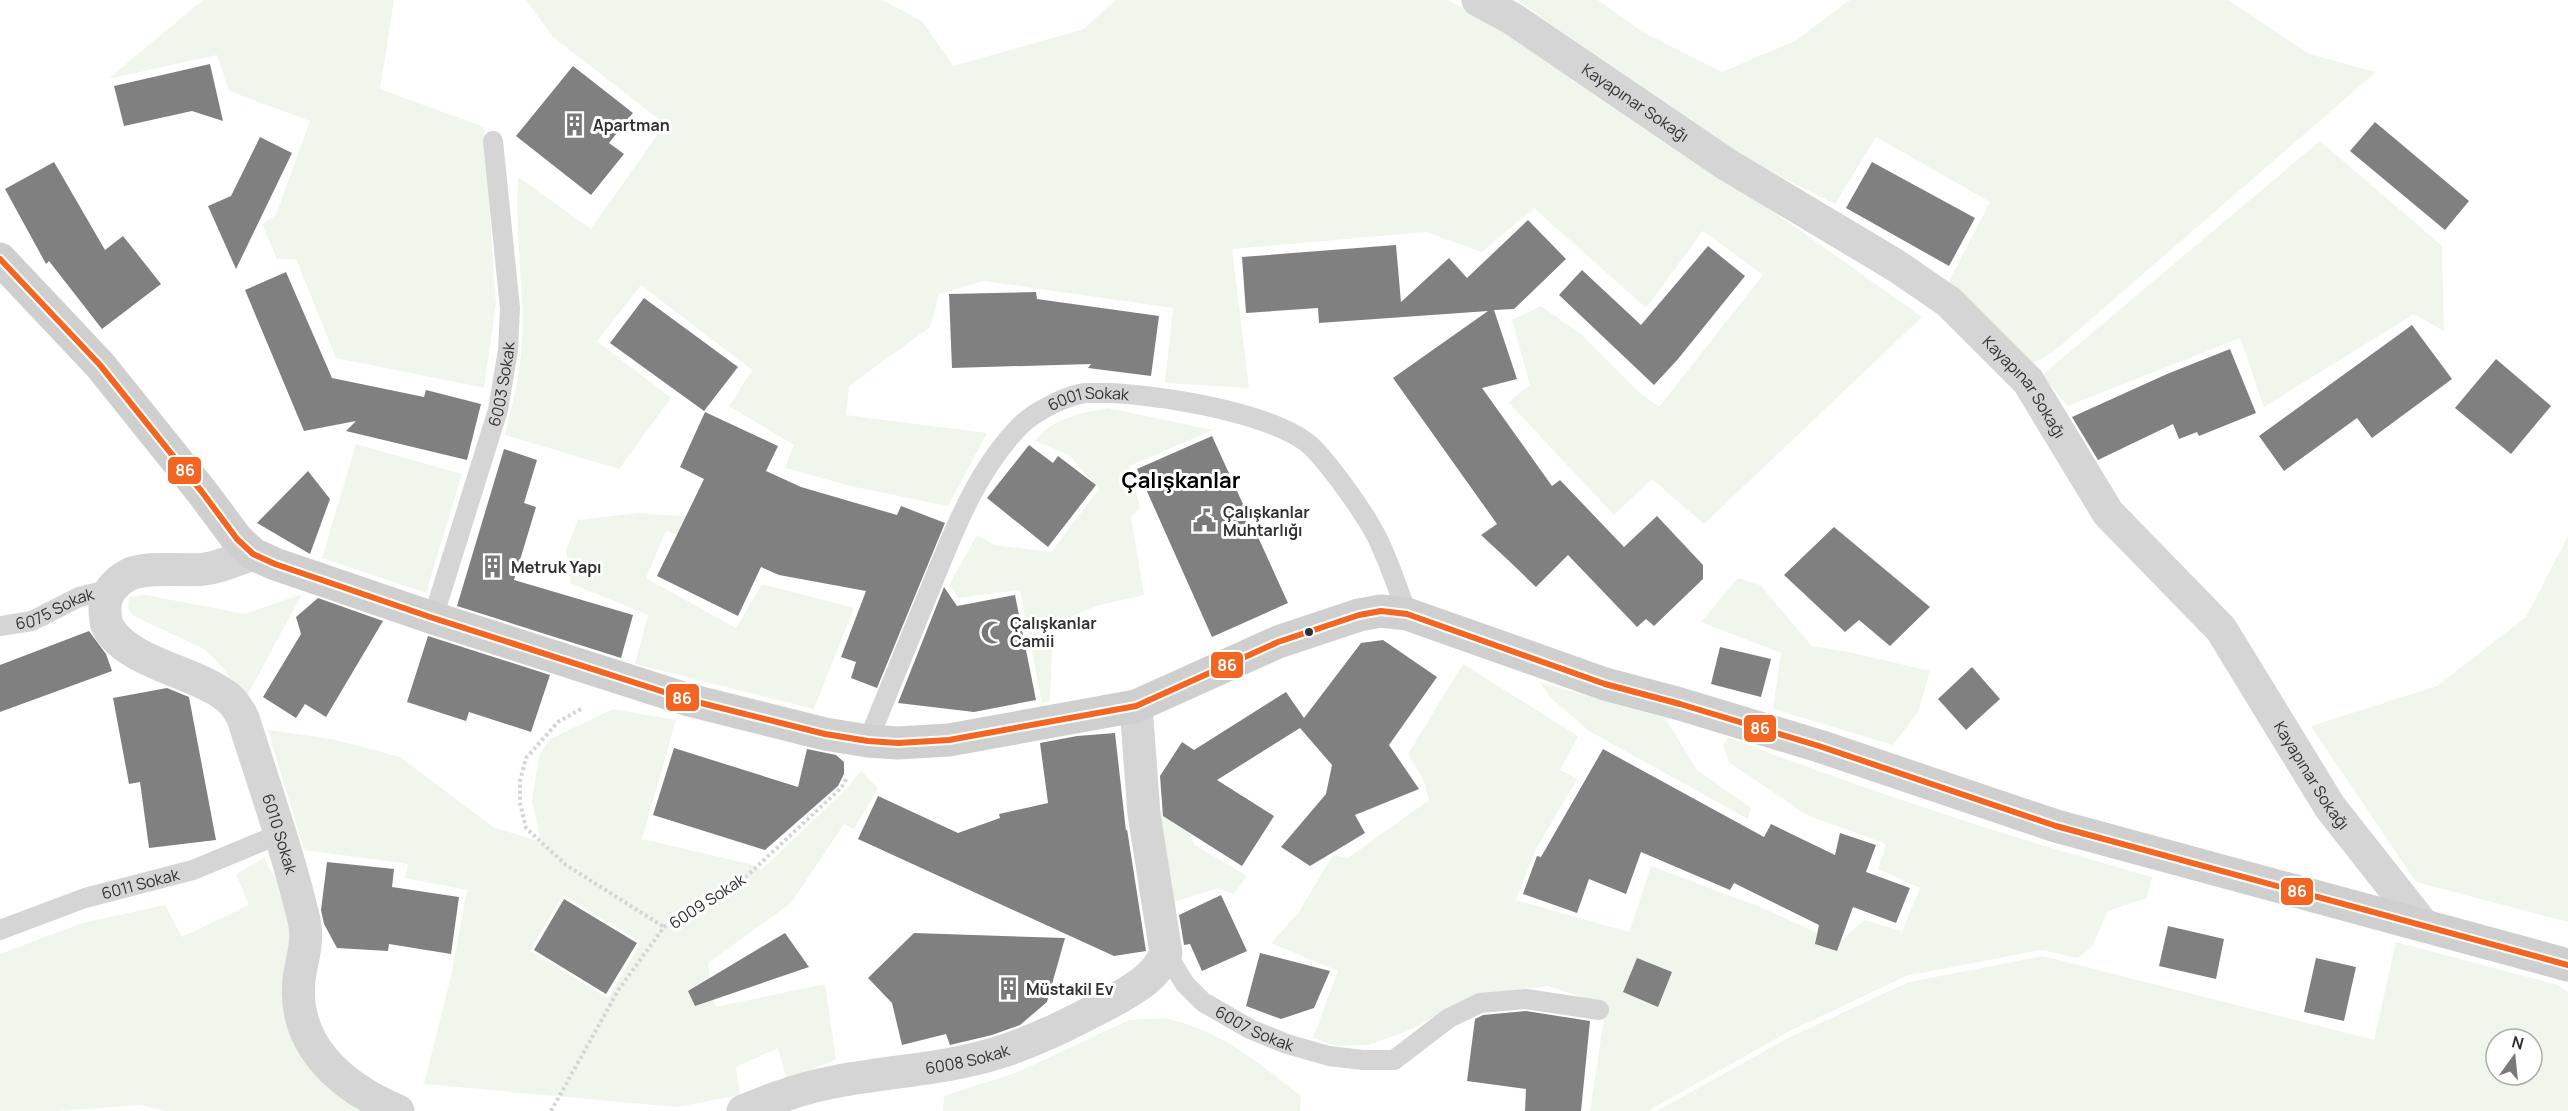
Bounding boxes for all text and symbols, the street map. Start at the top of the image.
street label: Kayapınar Sokağı [1578,58,1693,147]
building icon: Apartman [562,112,588,138]
place label: Apartman [593,114,670,136]
street label: Kayapınar Sokağı [1978,331,2071,442]
street label: 6003 Sokak [483,340,519,429]
street label: 6001 Sokak [1044,382,1131,416]
line badge: 86 [167,456,202,485]
text: 86 [175,459,195,481]
district label: Çalışkanlar [1121,465,1241,495]
place label: Çalışkanlar Muhtarlığı [1223,501,1310,541]
public building icon: Çalışkanlar Muhtarlığı [1192,508,1218,534]
building icon: Metruk Yapı [480,554,506,580]
place label: Metruk Yapı [511,556,602,578]
street label: 6075 Sokak [14,582,97,634]
place label: Çalışkanlar Camii [1010,612,1097,652]
mosque icon: Çalışkanlar Camii [979,619,1005,645]
unlabelled marker [1303,626,1315,638]
line badge: 86 [1210,651,1244,679]
text: 86 [1217,654,1237,676]
line badge: 86 [665,683,700,712]
text: 86 [672,687,692,709]
line badge: 86 [1743,714,1777,743]
text: 86 [1750,717,1770,739]
street label: Kayapınar Sokağı [2269,717,2355,834]
street label: 6010 Sokak [257,791,303,878]
street label: 6011 Sokak [99,863,183,904]
street label: 6009 Sokak [665,868,750,934]
line badge: 86 [2280,877,2314,906]
text: 86 [2287,880,2307,902]
building icon: Müstakil Ev [995,976,1021,1002]
place label: Müstakil Ev [1026,978,1114,1000]
street label: 6007 Sokak [1211,1000,1297,1057]
north arrow [2484,1027,2544,1087]
text: N [2509,1030,2526,1055]
street label: 6008 Sokak [924,1038,1013,1079]

